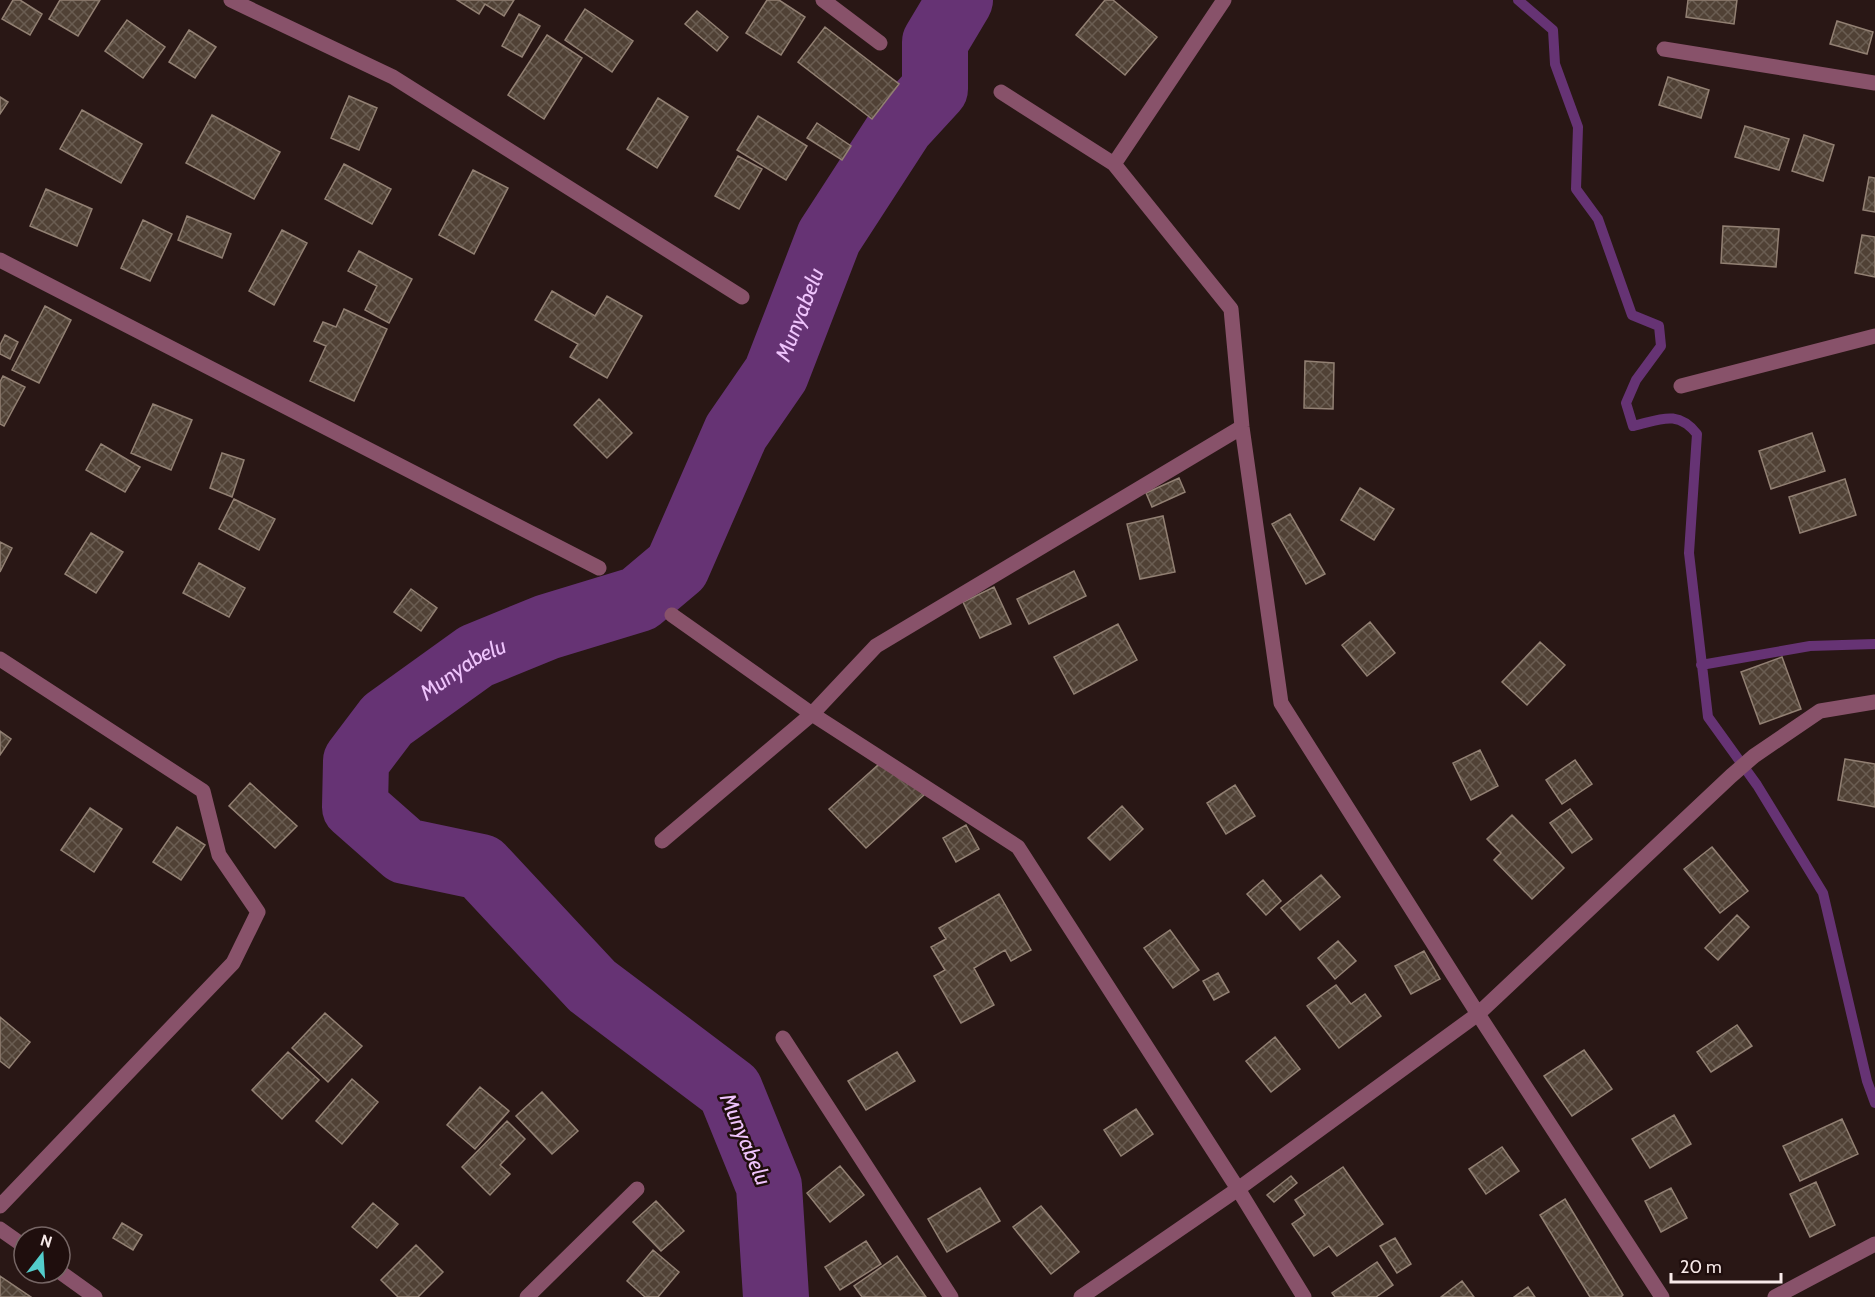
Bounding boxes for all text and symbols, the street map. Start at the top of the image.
water label: Munyabelu [769,264,830,366]
water label: Munyabelu [414,632,510,707]
water label: Munyabelu [714,1088,777,1189]
north arrow [12,1225,72,1285]
text: N [38,1230,54,1252]
scale bar [1671,1246,1780,1284]
text: 20 m [1680,1256,1722,1278]

